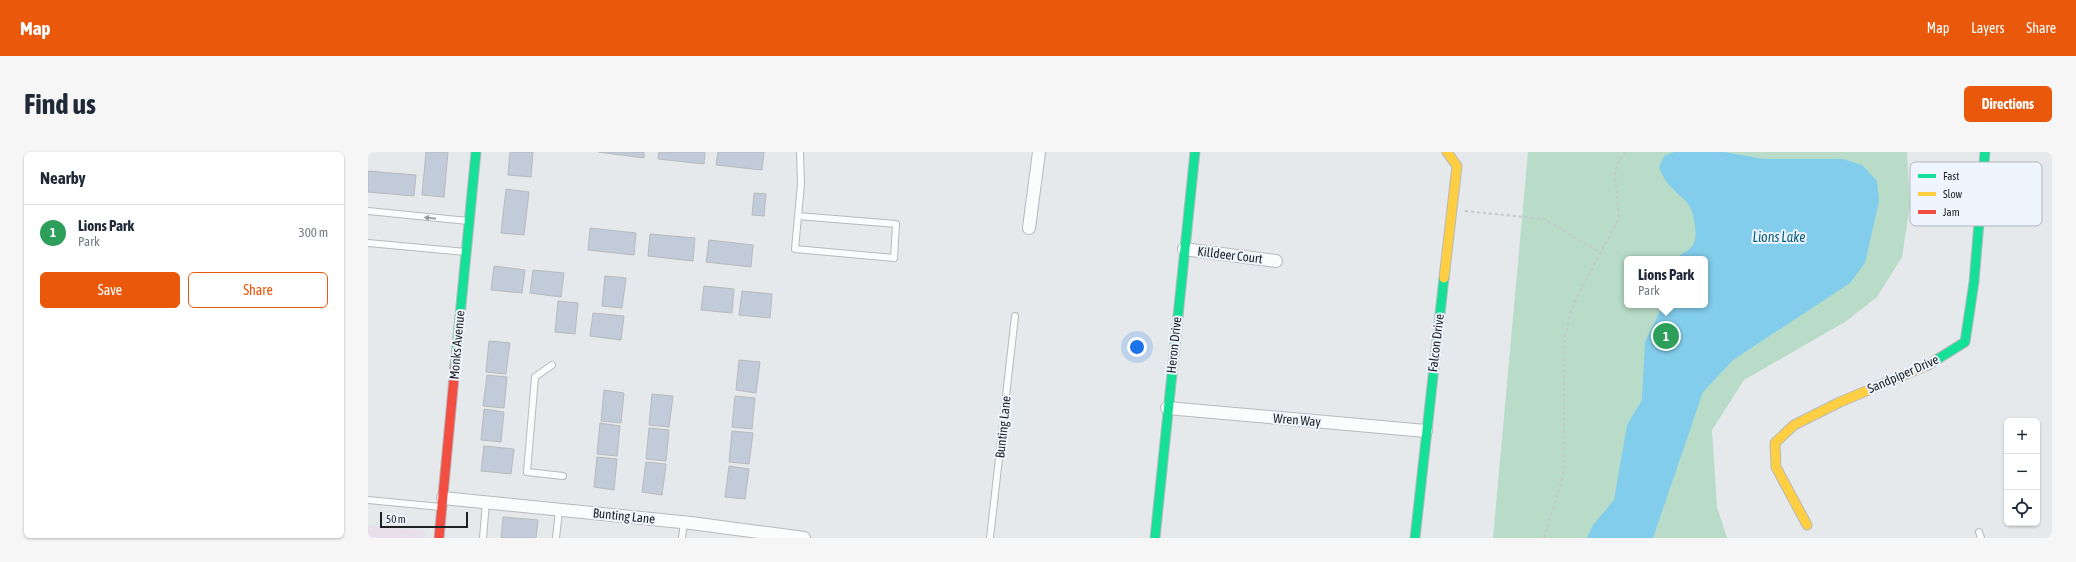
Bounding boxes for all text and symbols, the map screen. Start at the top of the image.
text: Map [20,17,51,39]
text: Map [1927,20,1949,36]
text: Layers [1971,20,2004,36]
text: Share [2026,20,2056,36]
button: Directions [1964,86,2052,122]
text: Find us [24,88,96,120]
legend [1910,162,2042,226]
text: Nearby [40,168,86,188]
text: Fast [1943,170,1959,182]
text: Slow [1943,188,1962,200]
text: Jam [1943,206,1960,218]
one-way arrow [424,214,436,221]
text: Lions Park [78,217,134,234]
text: 1 [50,225,56,240]
text: 300 m [299,225,328,240]
water label: Lions Lake [1752,229,1806,245]
text: Park [78,234,100,249]
street label: Killdeer Court [1197,244,1264,266]
popup [1624,256,1708,308]
text: Lions Park [1638,266,1694,283]
button: Save [40,272,180,308]
button: Share [188,272,328,308]
text: Park [1638,283,1660,298]
street label: Monks Avenue [447,310,467,380]
street label: Falcon Drive [1425,313,1447,373]
street label: Heron Drive [1164,316,1184,374]
pin: 1 [1653,321,1679,351]
your location [1127,337,1147,357]
street label: Sandpiper Drive [1865,352,1941,396]
street label: Bunting Lane [992,395,1014,459]
street label: Wren Way [1273,410,1322,430]
map controls [2004,418,2040,526]
button: + [2004,418,2040,454]
button: − [2004,454,2040,490]
button: locate [2004,490,2040,526]
street label: Bunting Lane [592,505,656,527]
scale bar [380,510,468,529]
text: 50 m [386,513,406,525]

